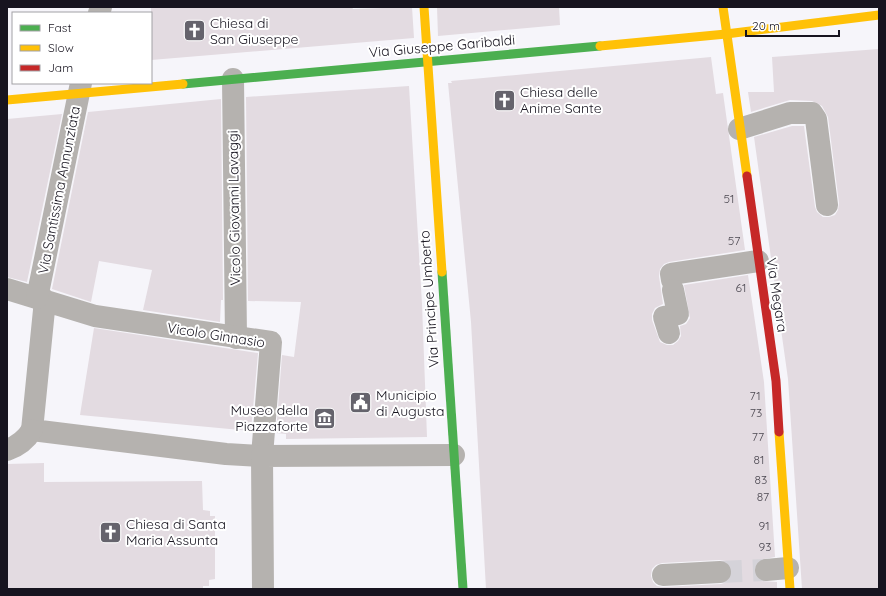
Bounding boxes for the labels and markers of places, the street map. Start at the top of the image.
place label: Chiesa di San Giuseppe [210,14,298,48]
church icon: Chiesa di San Giuseppe [182,18,208,44]
place label: Chiesa delle Anime Sante [520,83,602,117]
church icon: Chiesa delle Anime Sante [492,87,518,113]
place label: Municipio di Augusta [376,386,444,420]
public building icon: Municipio di Augusta [347,390,373,416]
place label: Museo della Piazzaforte [230,401,308,435]
museum icon: Museo della Piazzaforte [311,405,337,431]
place label: Chiesa di Santa Maria Assunta [126,515,226,549]
church icon: Chiesa di Santa Maria Assunta [98,519,124,545]

